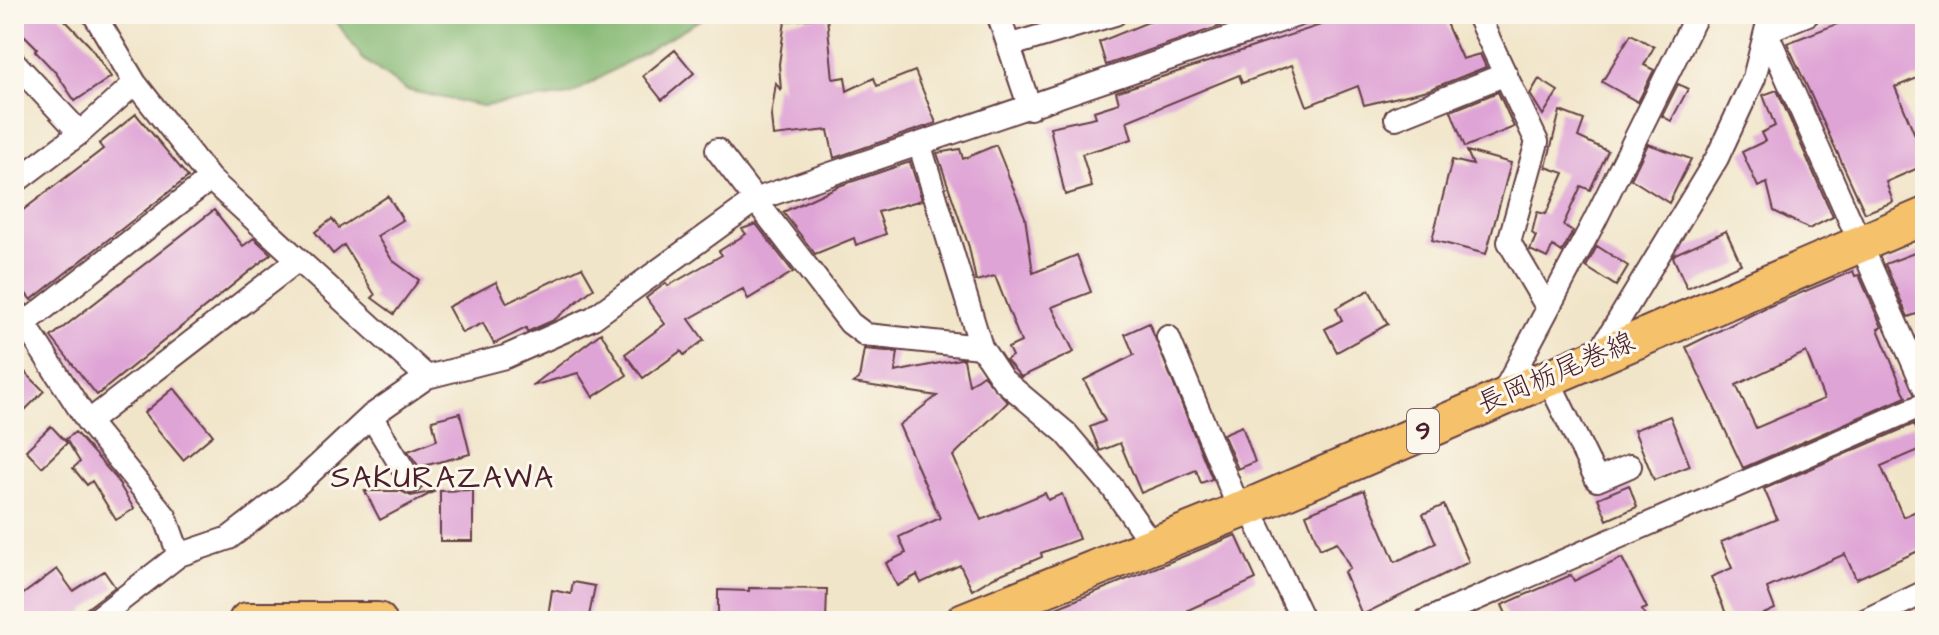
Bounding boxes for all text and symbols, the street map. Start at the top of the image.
street label: 長岡栃尾巻線 [1471,322,1641,424]
road number: 9 [1407,409,1439,453]
district label: SAKURAZAWA [331,457,555,499]

